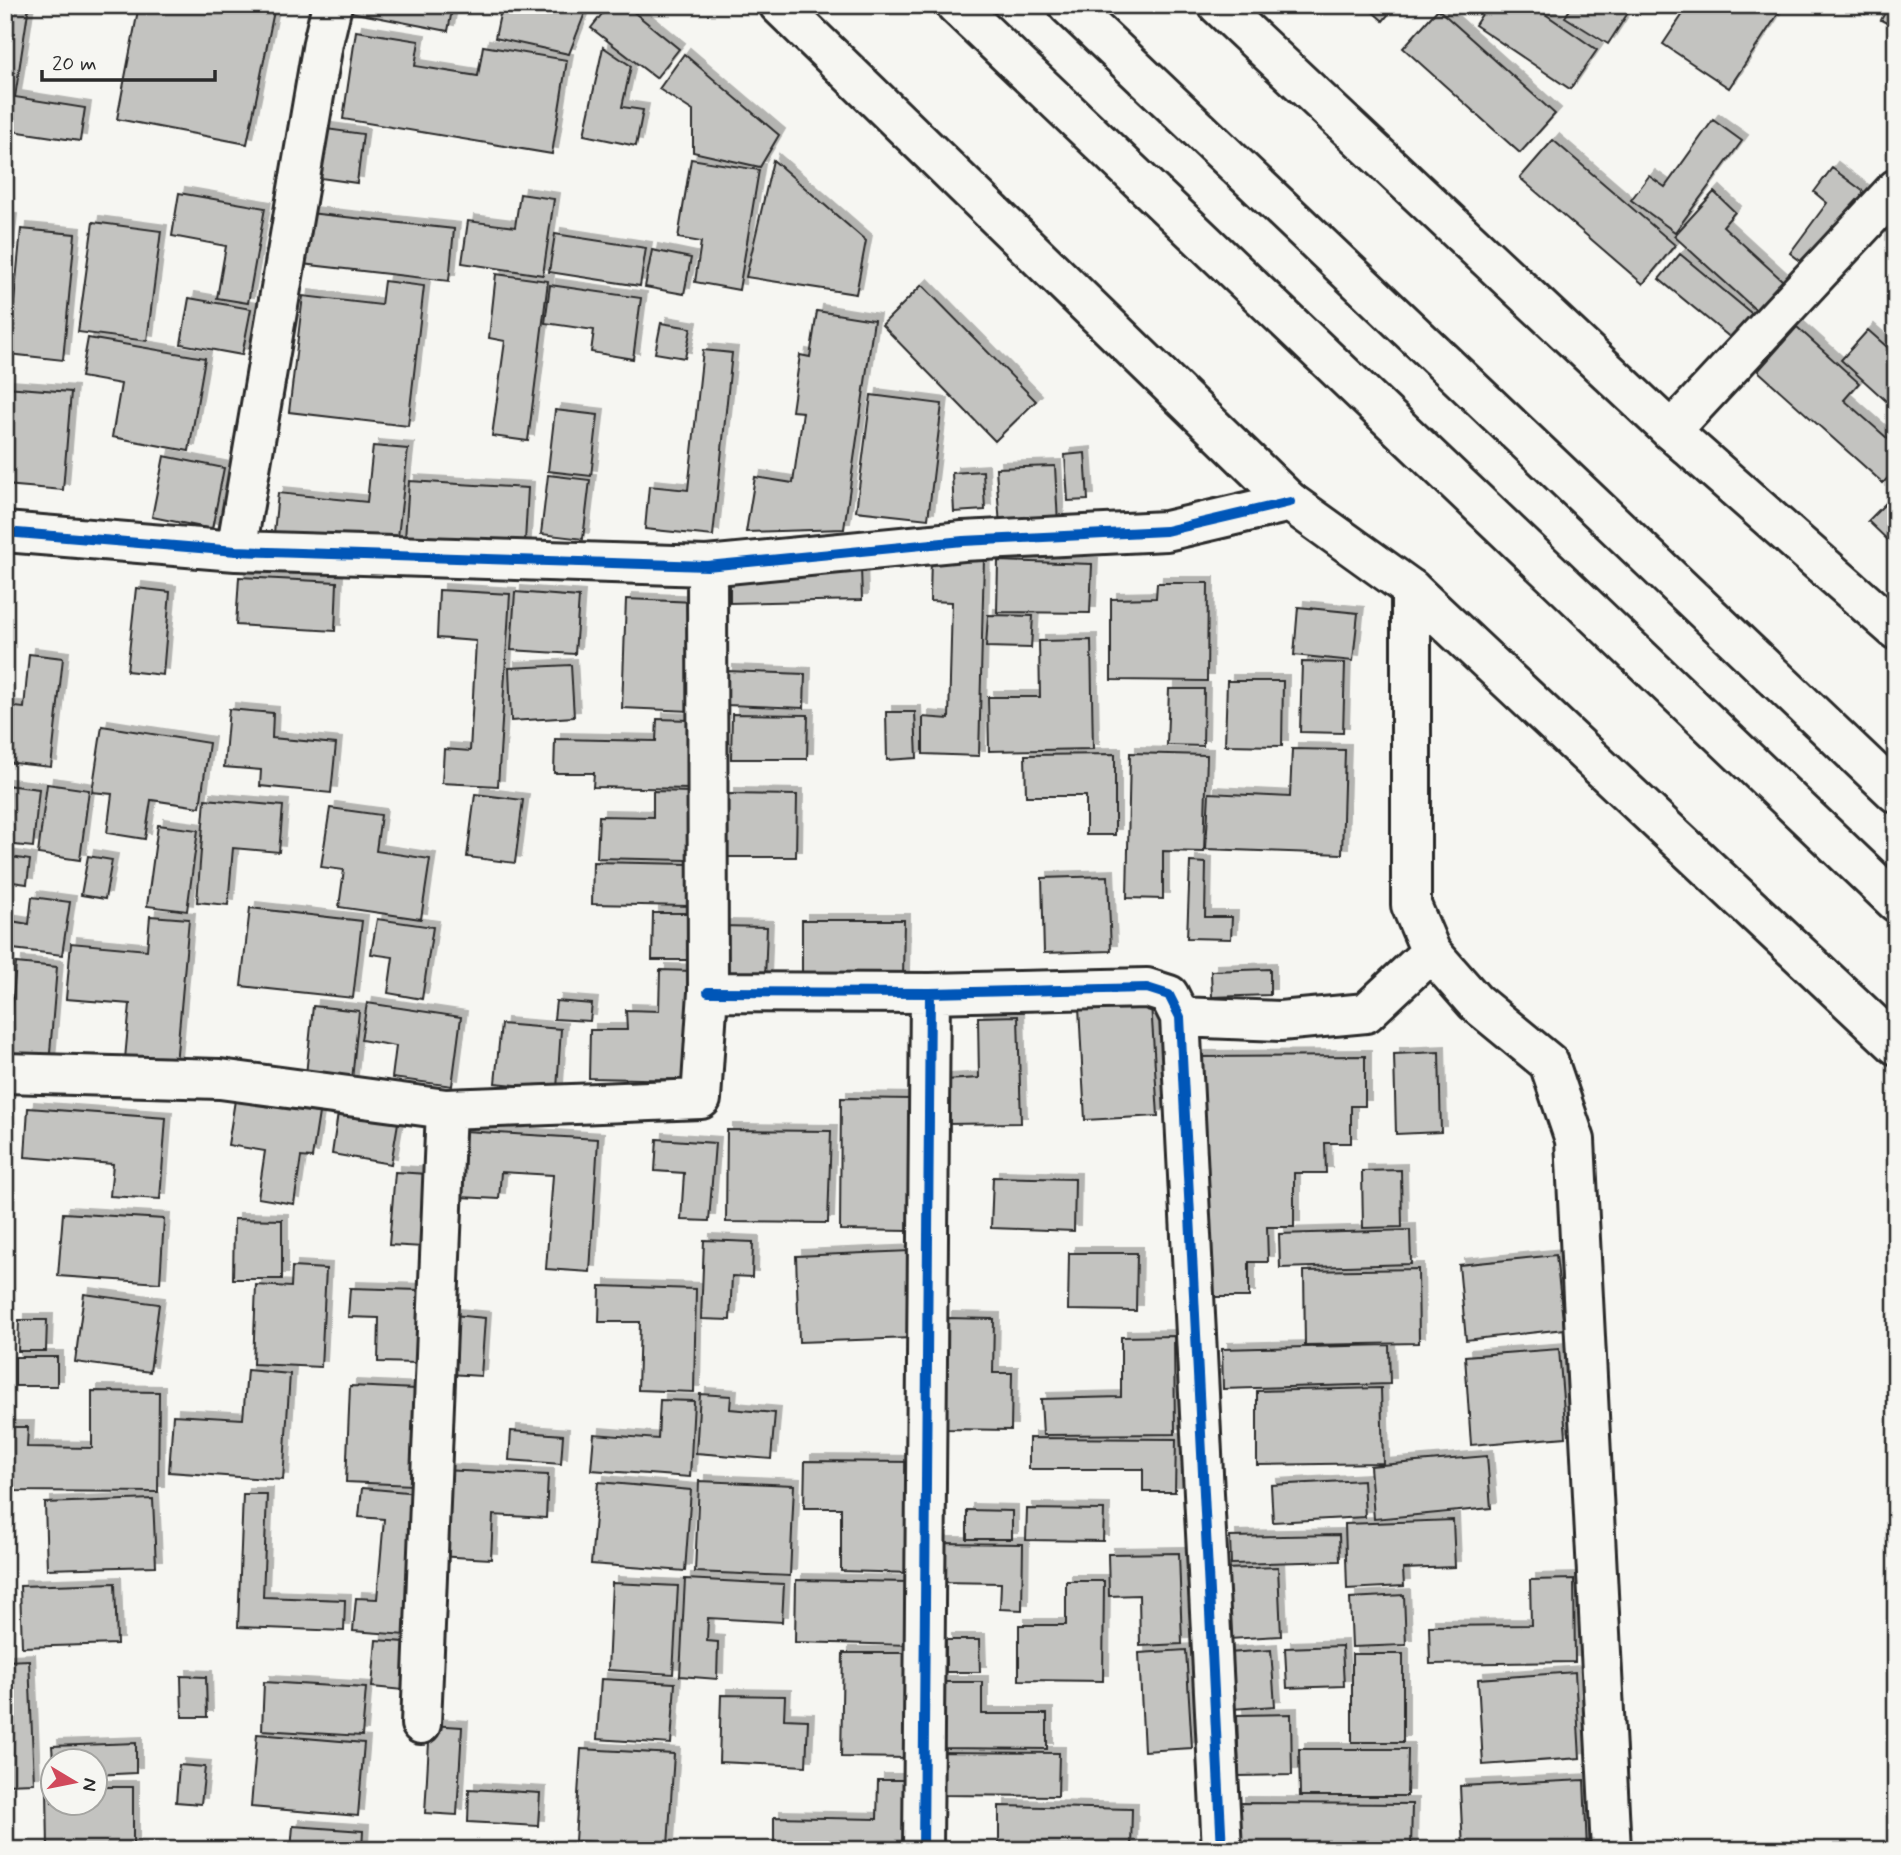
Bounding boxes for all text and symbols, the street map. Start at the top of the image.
scale bar [42,38,215,82]
text: 20 m [52,50,97,78]
north arrow [38,1746,108,1816]
text: N [76,1776,103,1793]

